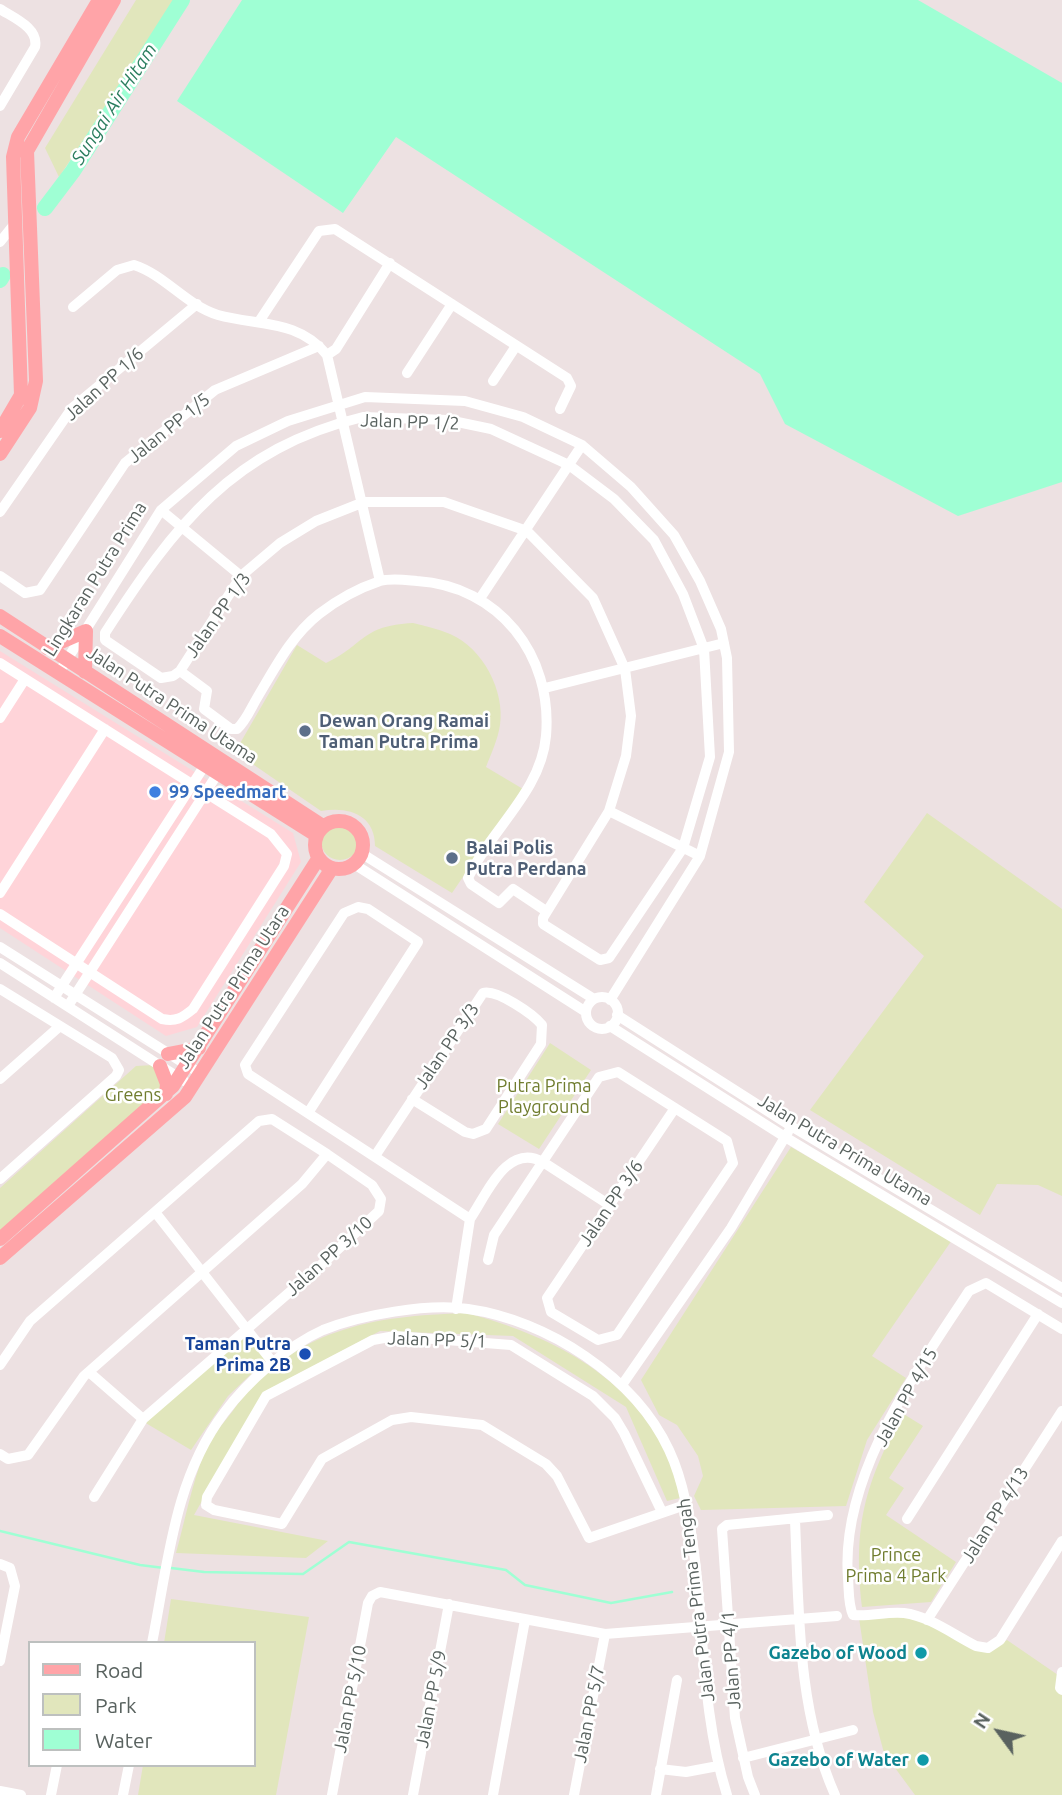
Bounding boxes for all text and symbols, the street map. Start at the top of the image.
water label: Sungai Air Hitam [66,39,162,169]
street label: Jalan PP 1/6 [60,343,148,425]
street label: Jalan PP 1/5 [124,388,214,468]
street label: Jalan PP 1/2 [360,409,460,435]
street label: Lingkaran Putra Prima [39,498,151,660]
street label: Jalan PP 1/3 [181,568,255,662]
street label: Jalan Putra Prima Utama [83,642,261,768]
place label: Dewan Orang Ramai Taman Putra Prima [319,710,489,752]
marker: Dewan Orang Ramai Taman Putra Prima [297,723,313,739]
place label: 99 Speedmart [169,781,287,803]
marker: 99 Speedmart [147,784,163,800]
place label: Balai Polis Putra Perdana [466,837,587,880]
marker: Balai Polis Putra Perdana [444,850,460,866]
street label: Jalan Putra Prima Utara [172,901,294,1073]
street label: Jalan PP 3/3 [410,999,484,1093]
park label: Putra Prima Playground [496,1075,592,1118]
park label: Greens [105,1084,161,1106]
street label: Jalan Putra Prima Utama [754,1089,936,1211]
street label: Jalan PP 3/6 [574,1156,648,1250]
street label: Jalan PP 3/10 [281,1211,377,1301]
street label: Jalan PP 5/1 [387,1327,487,1353]
place label: Taman Putra Prima 2B [185,1333,291,1376]
street label: Jalan PP 4/15 [870,1344,942,1450]
marker: Taman Putra Prima 2B [297,1346,313,1362]
street label: Jalan PP 4/13 [957,1463,1033,1567]
street label: Jalan Putra Prima Tengah [673,1497,719,1703]
park label: Prince Prima 4 Park [846,1544,946,1586]
street label: Jalan PP 4/1 [717,1610,745,1710]
legend [28,1641,256,1767]
place label: Gazebo of Wood [769,1642,907,1664]
street label: Jalan PP 5/10 [329,1643,371,1755]
marker: Gazebo of Wood [913,1645,929,1661]
street label: Jalan PP 5/9 [411,1648,451,1750]
text: Road [95,1658,143,1682]
street label: Jalan PP 5/7 [569,1663,609,1765]
text: Park [95,1693,137,1717]
north arrow [964,1697,1034,1767]
text: N [968,1709,994,1733]
text: Water [95,1728,153,1752]
place label: Gazebo of Water [768,1749,909,1771]
marker: Gazebo of Water [915,1752,931,1768]

